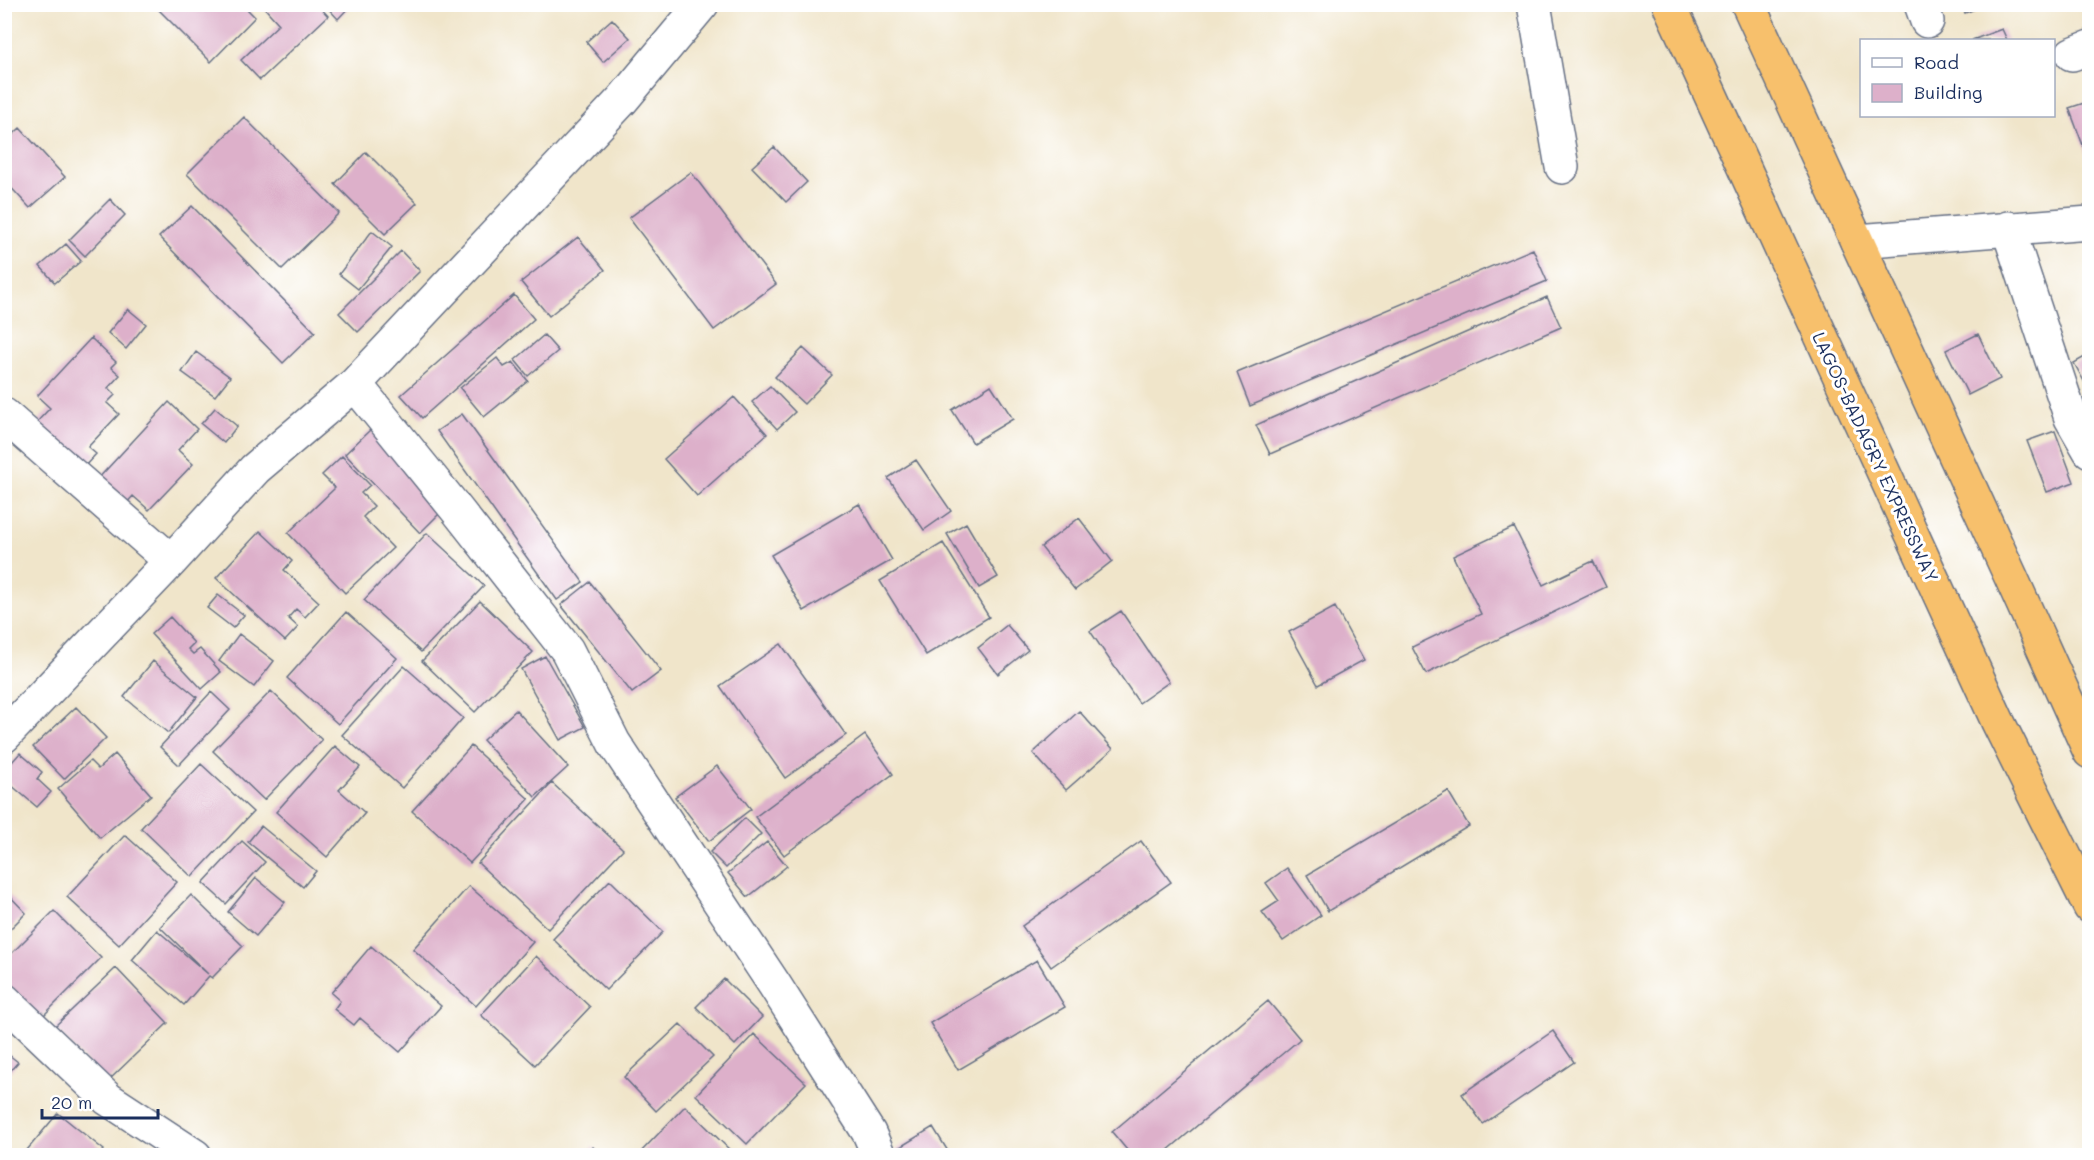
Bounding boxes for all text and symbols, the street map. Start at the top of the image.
legend [1860,39,2055,117]
text: Road [1914,50,1959,74]
text: Building [1914,80,1982,104]
street label: LAGOS-BADAGRY EXPRESSWAY [1807,328,1945,586]
scale bar [42,1082,158,1120]
text: 20 m [51,1090,92,1114]

